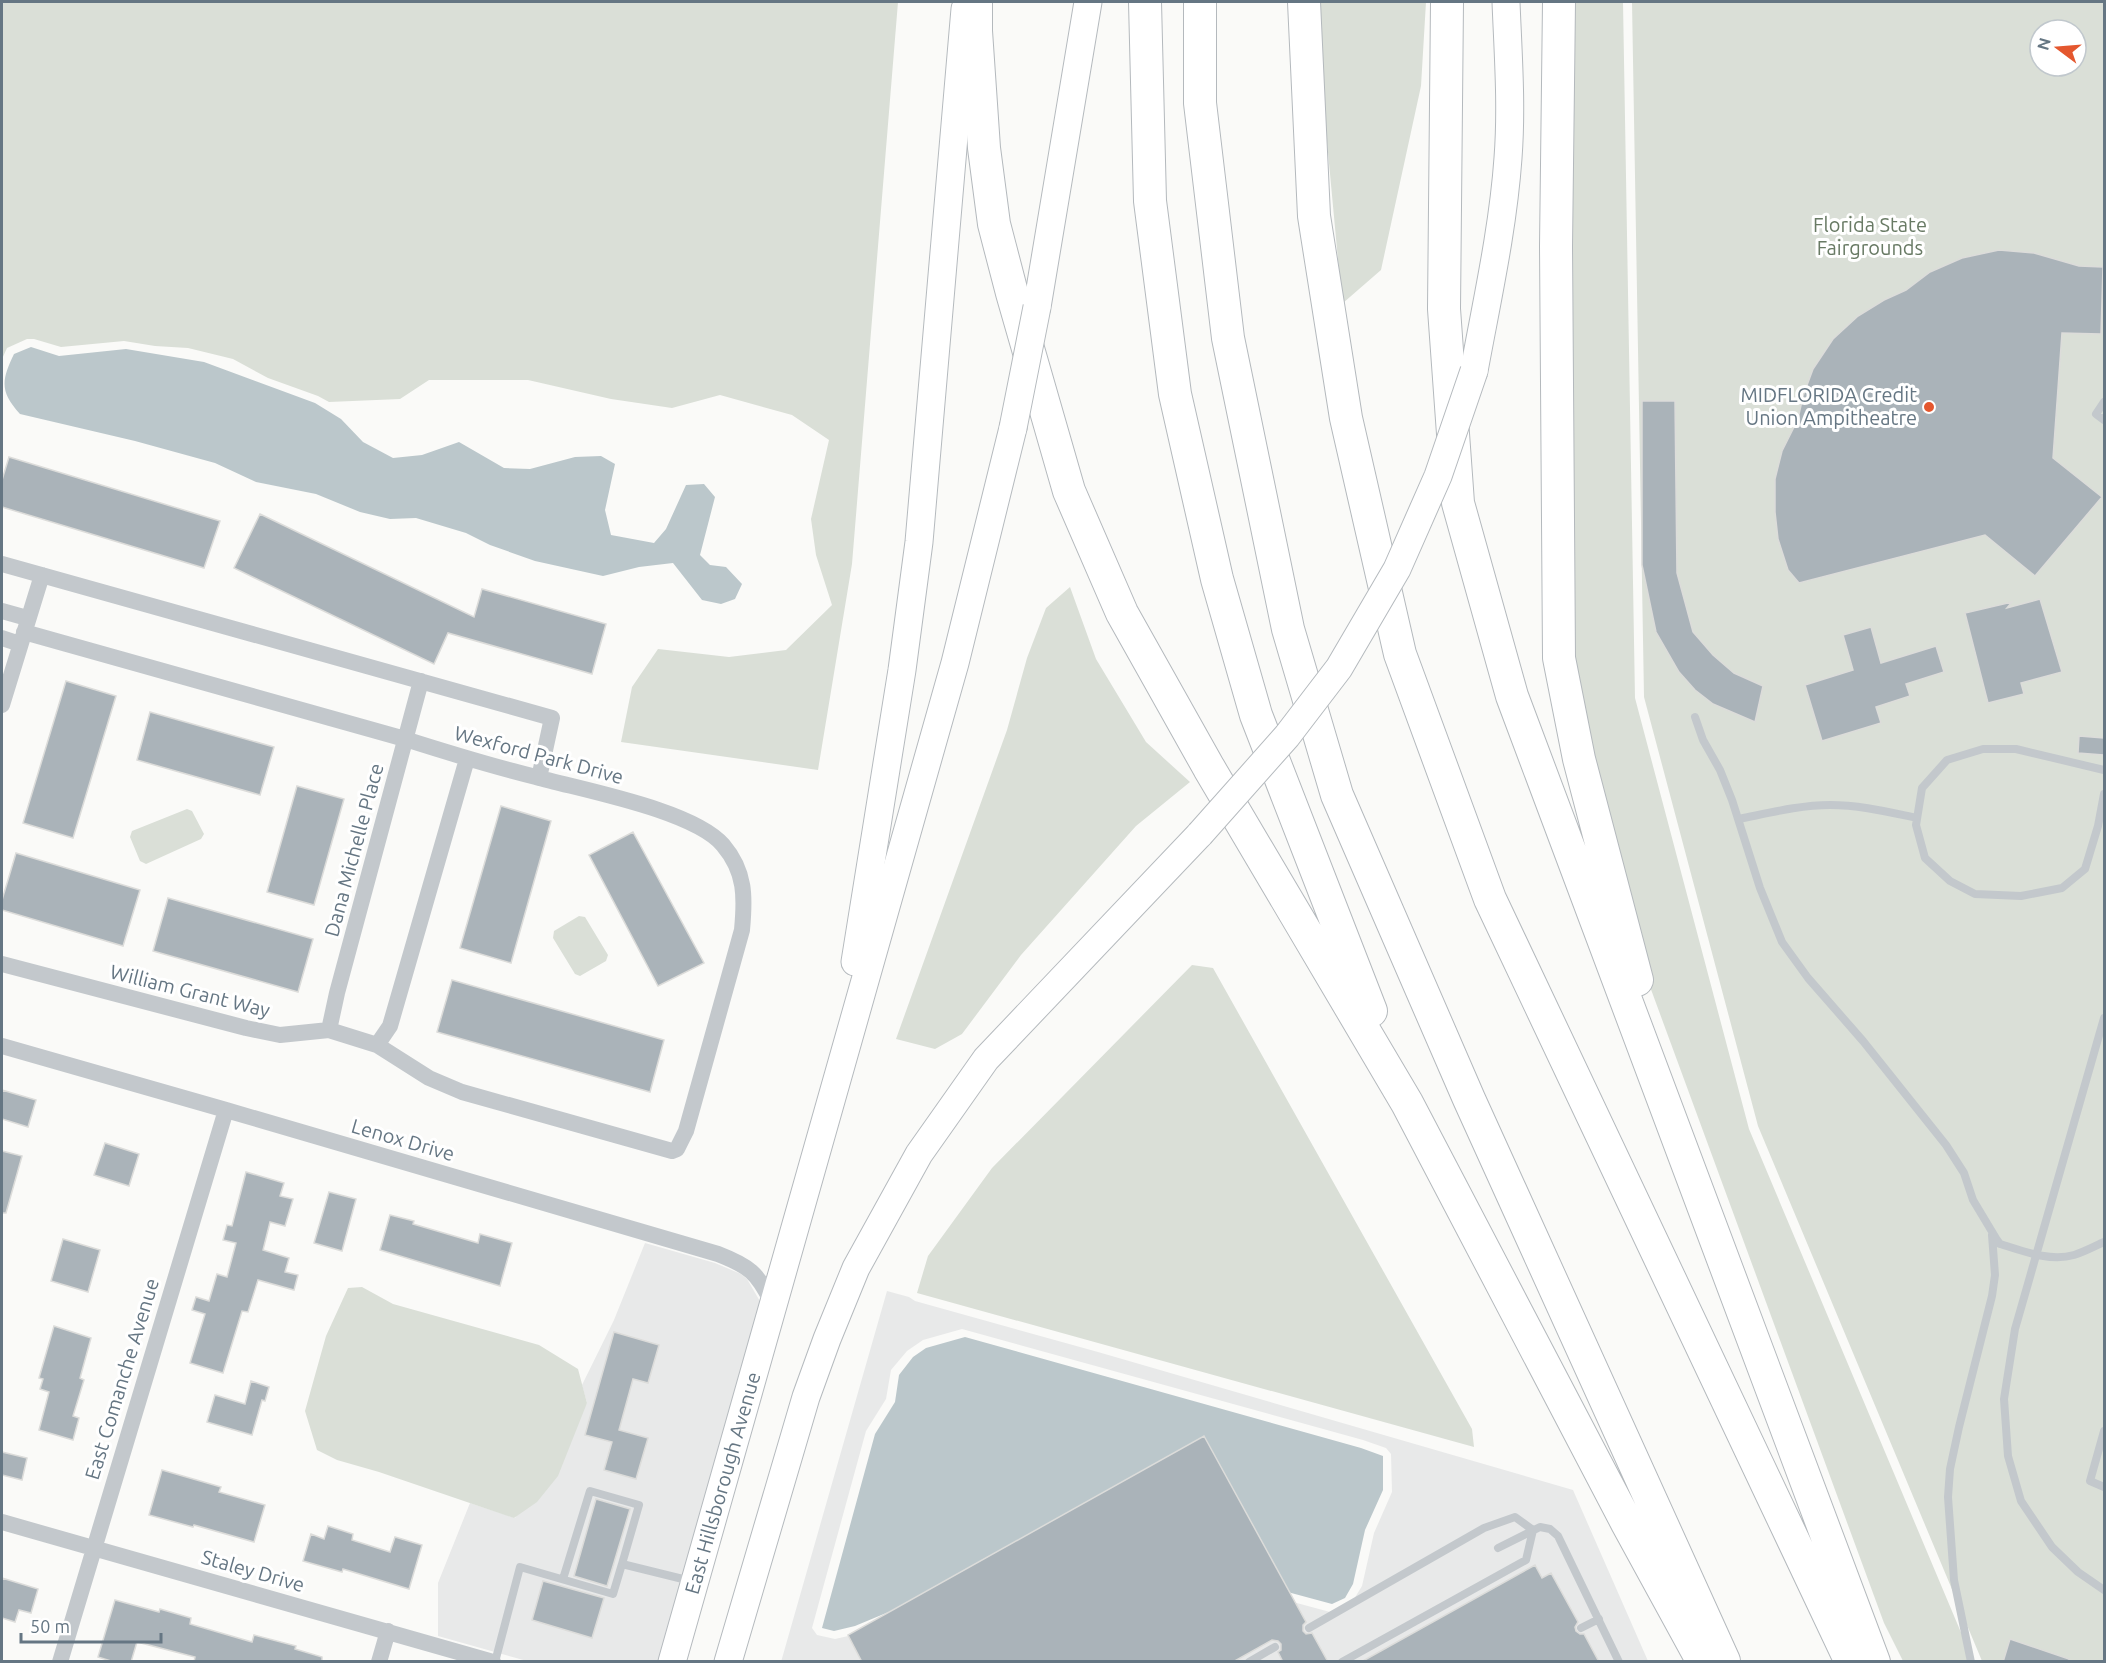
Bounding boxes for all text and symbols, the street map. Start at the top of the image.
north arrow [2028,18,2088,78]
text: N [2033,36,2054,52]
park label: Florida State Fairgrounds [1813,213,1927,259]
place label: MIDFLORIDA Credit Union Ampitheatre [1740,383,1917,429]
marker: MIDFLORIDA Credit Union Ampitheatre [1922,400,1936,414]
street label: Wexford Park Drive [452,721,626,788]
street label: Dana Michelle Place [319,761,388,939]
street label: William Grant Way [108,959,273,1022]
street label: Lenox Drive [349,1114,457,1165]
street label: East Comanche Avenue [80,1275,163,1482]
street label: East Hillsborough Avenue [680,1369,765,1597]
street label: Staley Drive [199,1545,307,1596]
scale bar [21,1606,160,1644]
text: 50 m [30,1616,70,1636]

